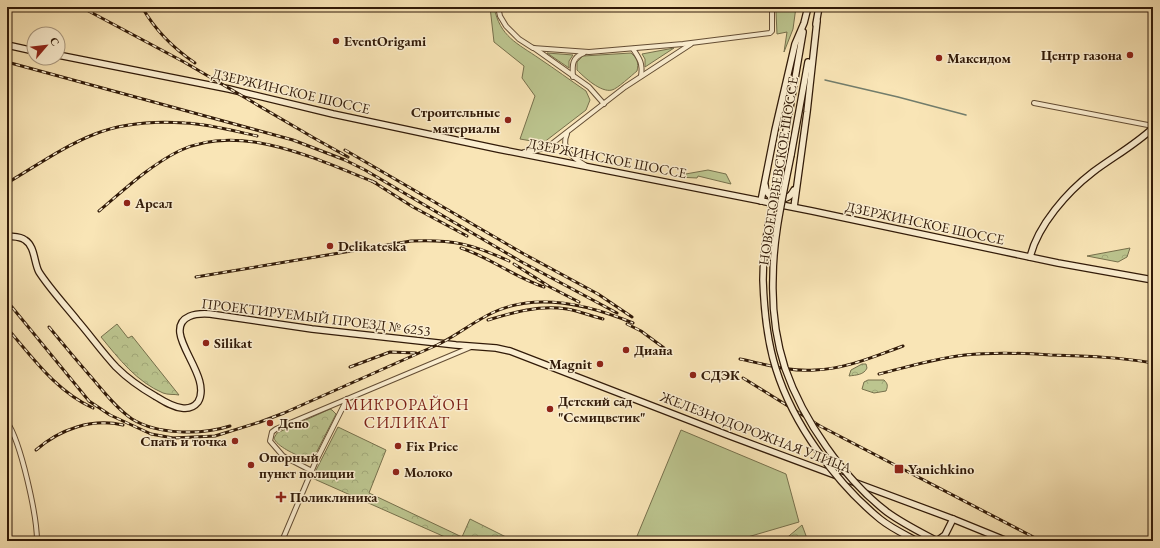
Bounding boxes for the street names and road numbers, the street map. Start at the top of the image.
street label: ДЗЕРЖИНСКОЕ ШОССЕ [210,64,372,118]
street label: НОВОЕГОРЬЕВСКОЕ ШОССЕ [754,75,802,267]
street label: ДЗЕРЖИНСКОЕ ШОССЕ [526,134,688,182]
street label: ДЗЕРЖИНСКОЕ ШОССЕ [844,197,1006,249]
street label: ПРОЕКТИРУЕМЫЙ ПРОЕЗД № 6253 [200,294,432,340]
street label: ЖЕЛЕЗНОДОРОЖНАЯ УЛИЦА [657,387,854,477]

